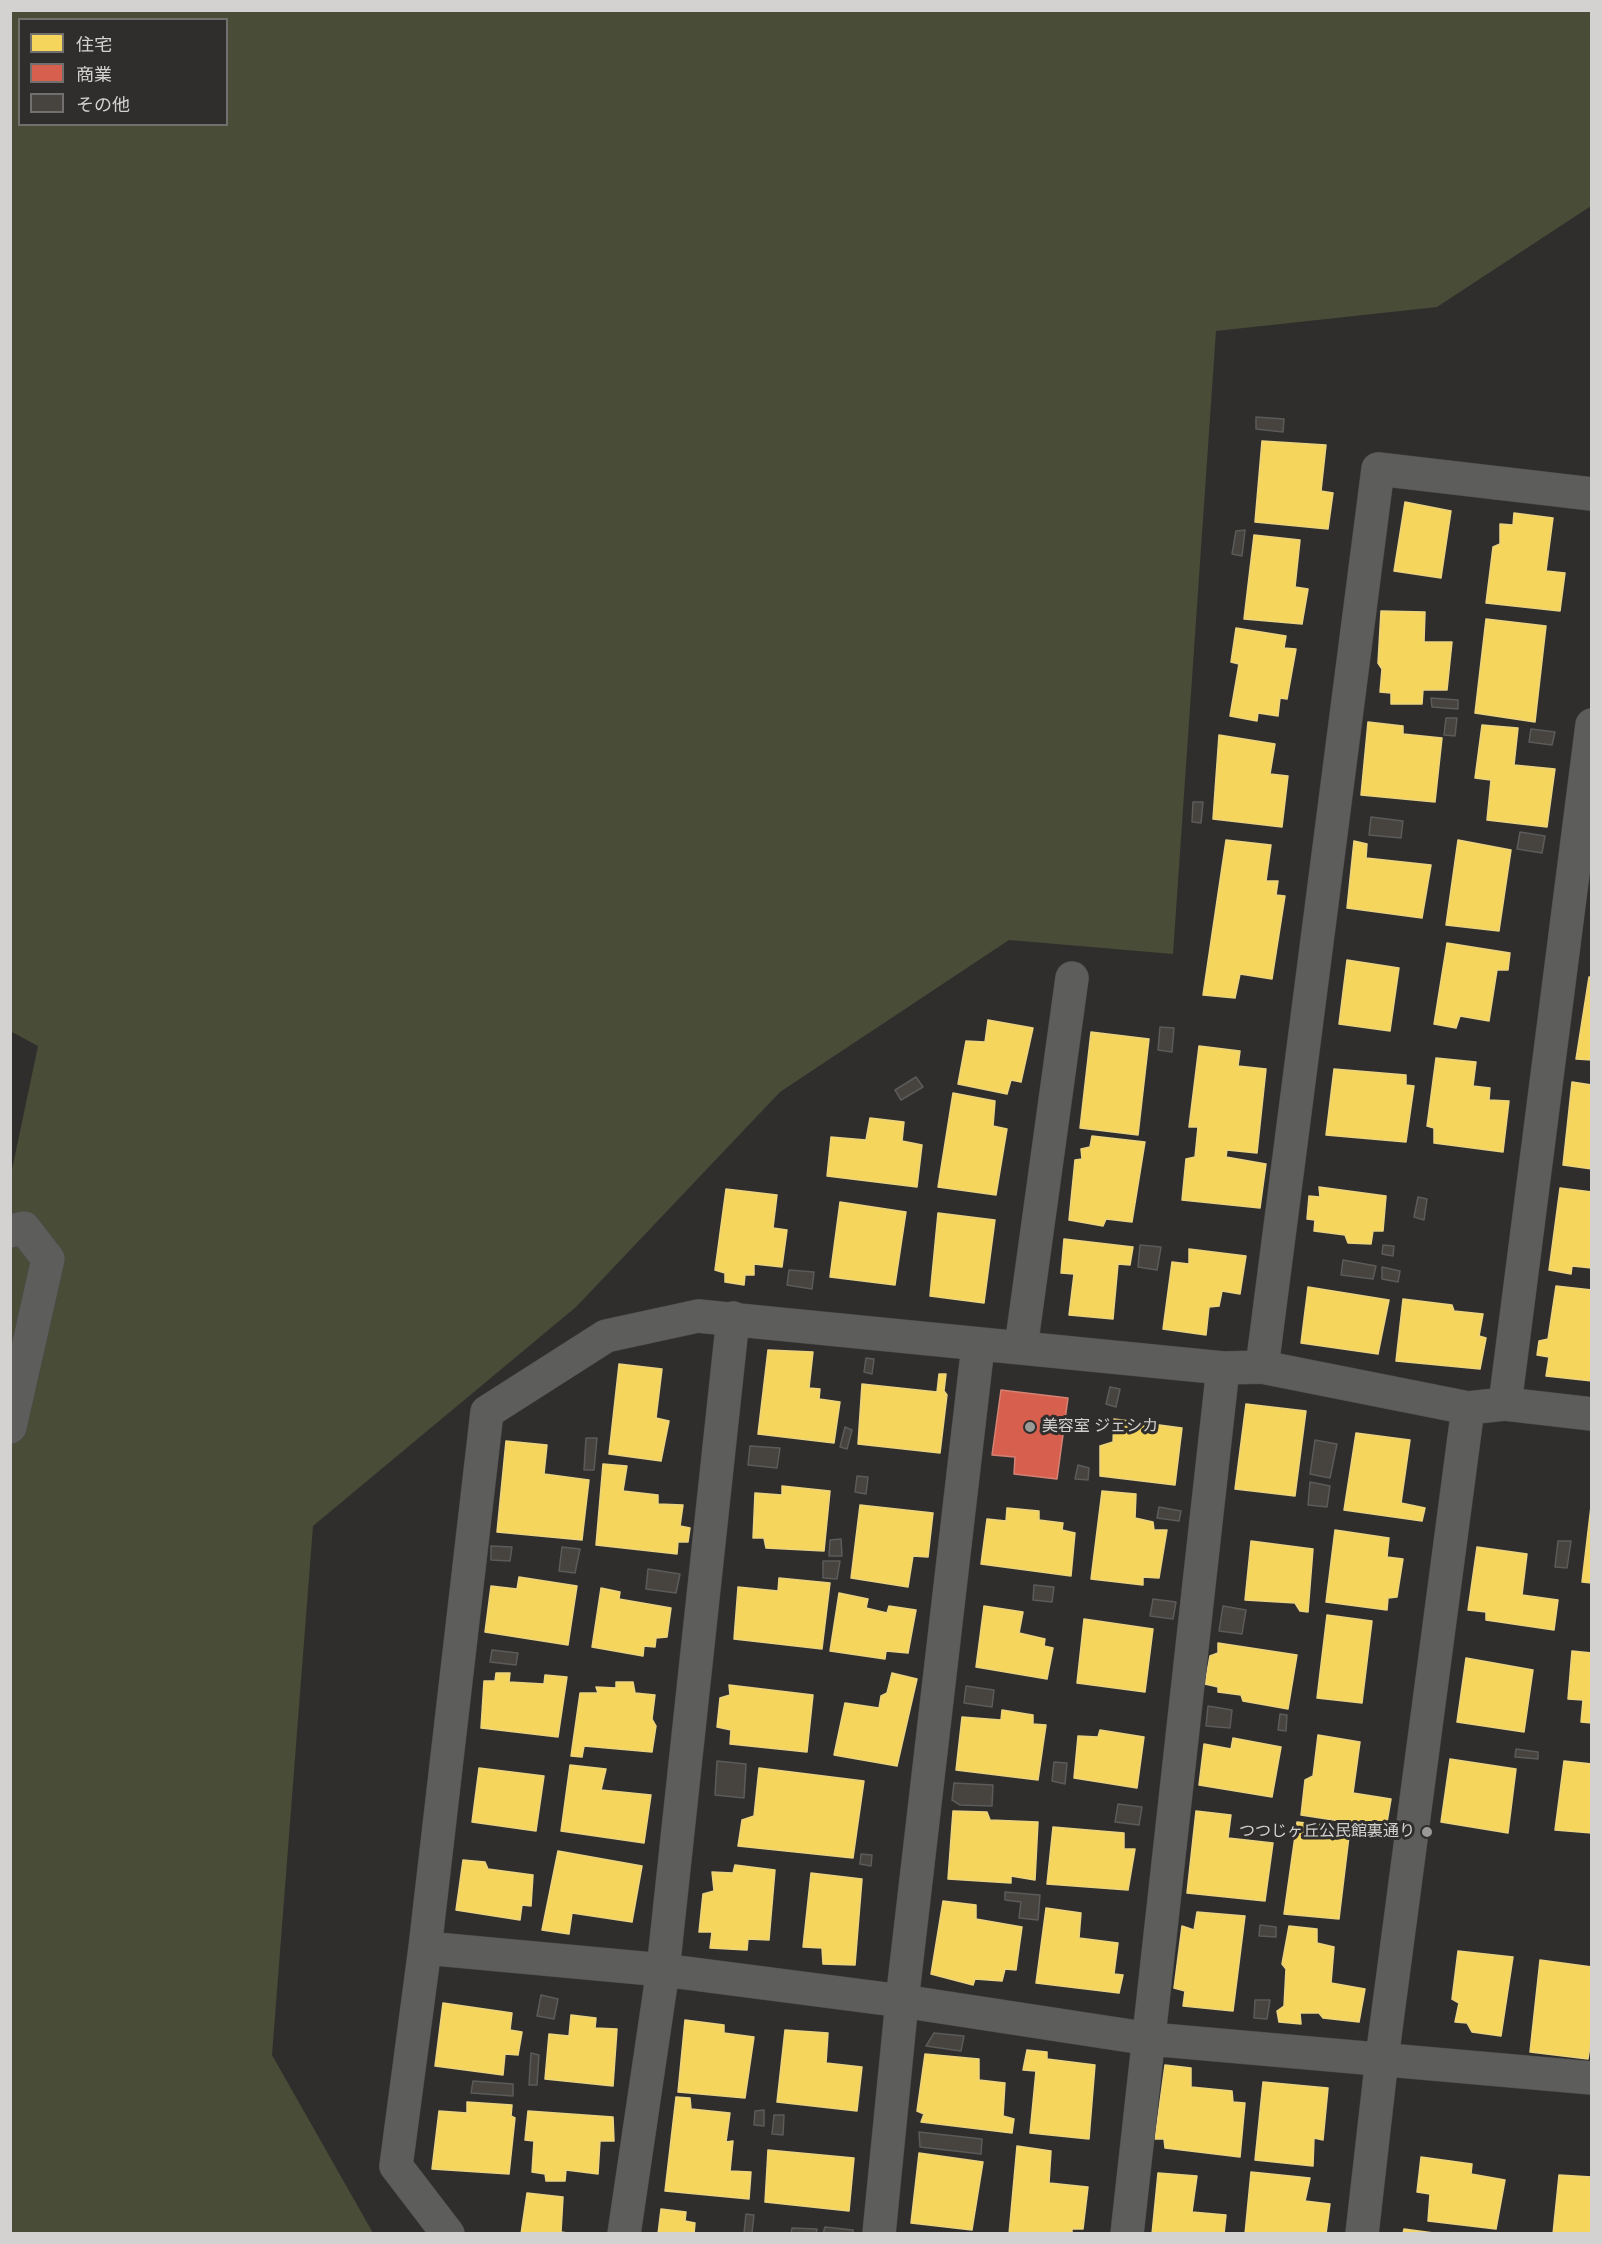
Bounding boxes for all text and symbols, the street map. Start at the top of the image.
legend [18,18,228,126]
text: 住宅 [76,34,112,56]
text: 商業 [76,64,112,86]
text: その他 [76,94,130,116]
place label: 美容室 ジェシカ [1042,1417,1158,1437]
marker: 美容室 ジェシカ [1023,1420,1037,1434]
place label: つつじヶ丘公民館裏通り [1239,1822,1415,1842]
marker: つつじヶ丘公民館裏通り [1420,1825,1434,1839]

